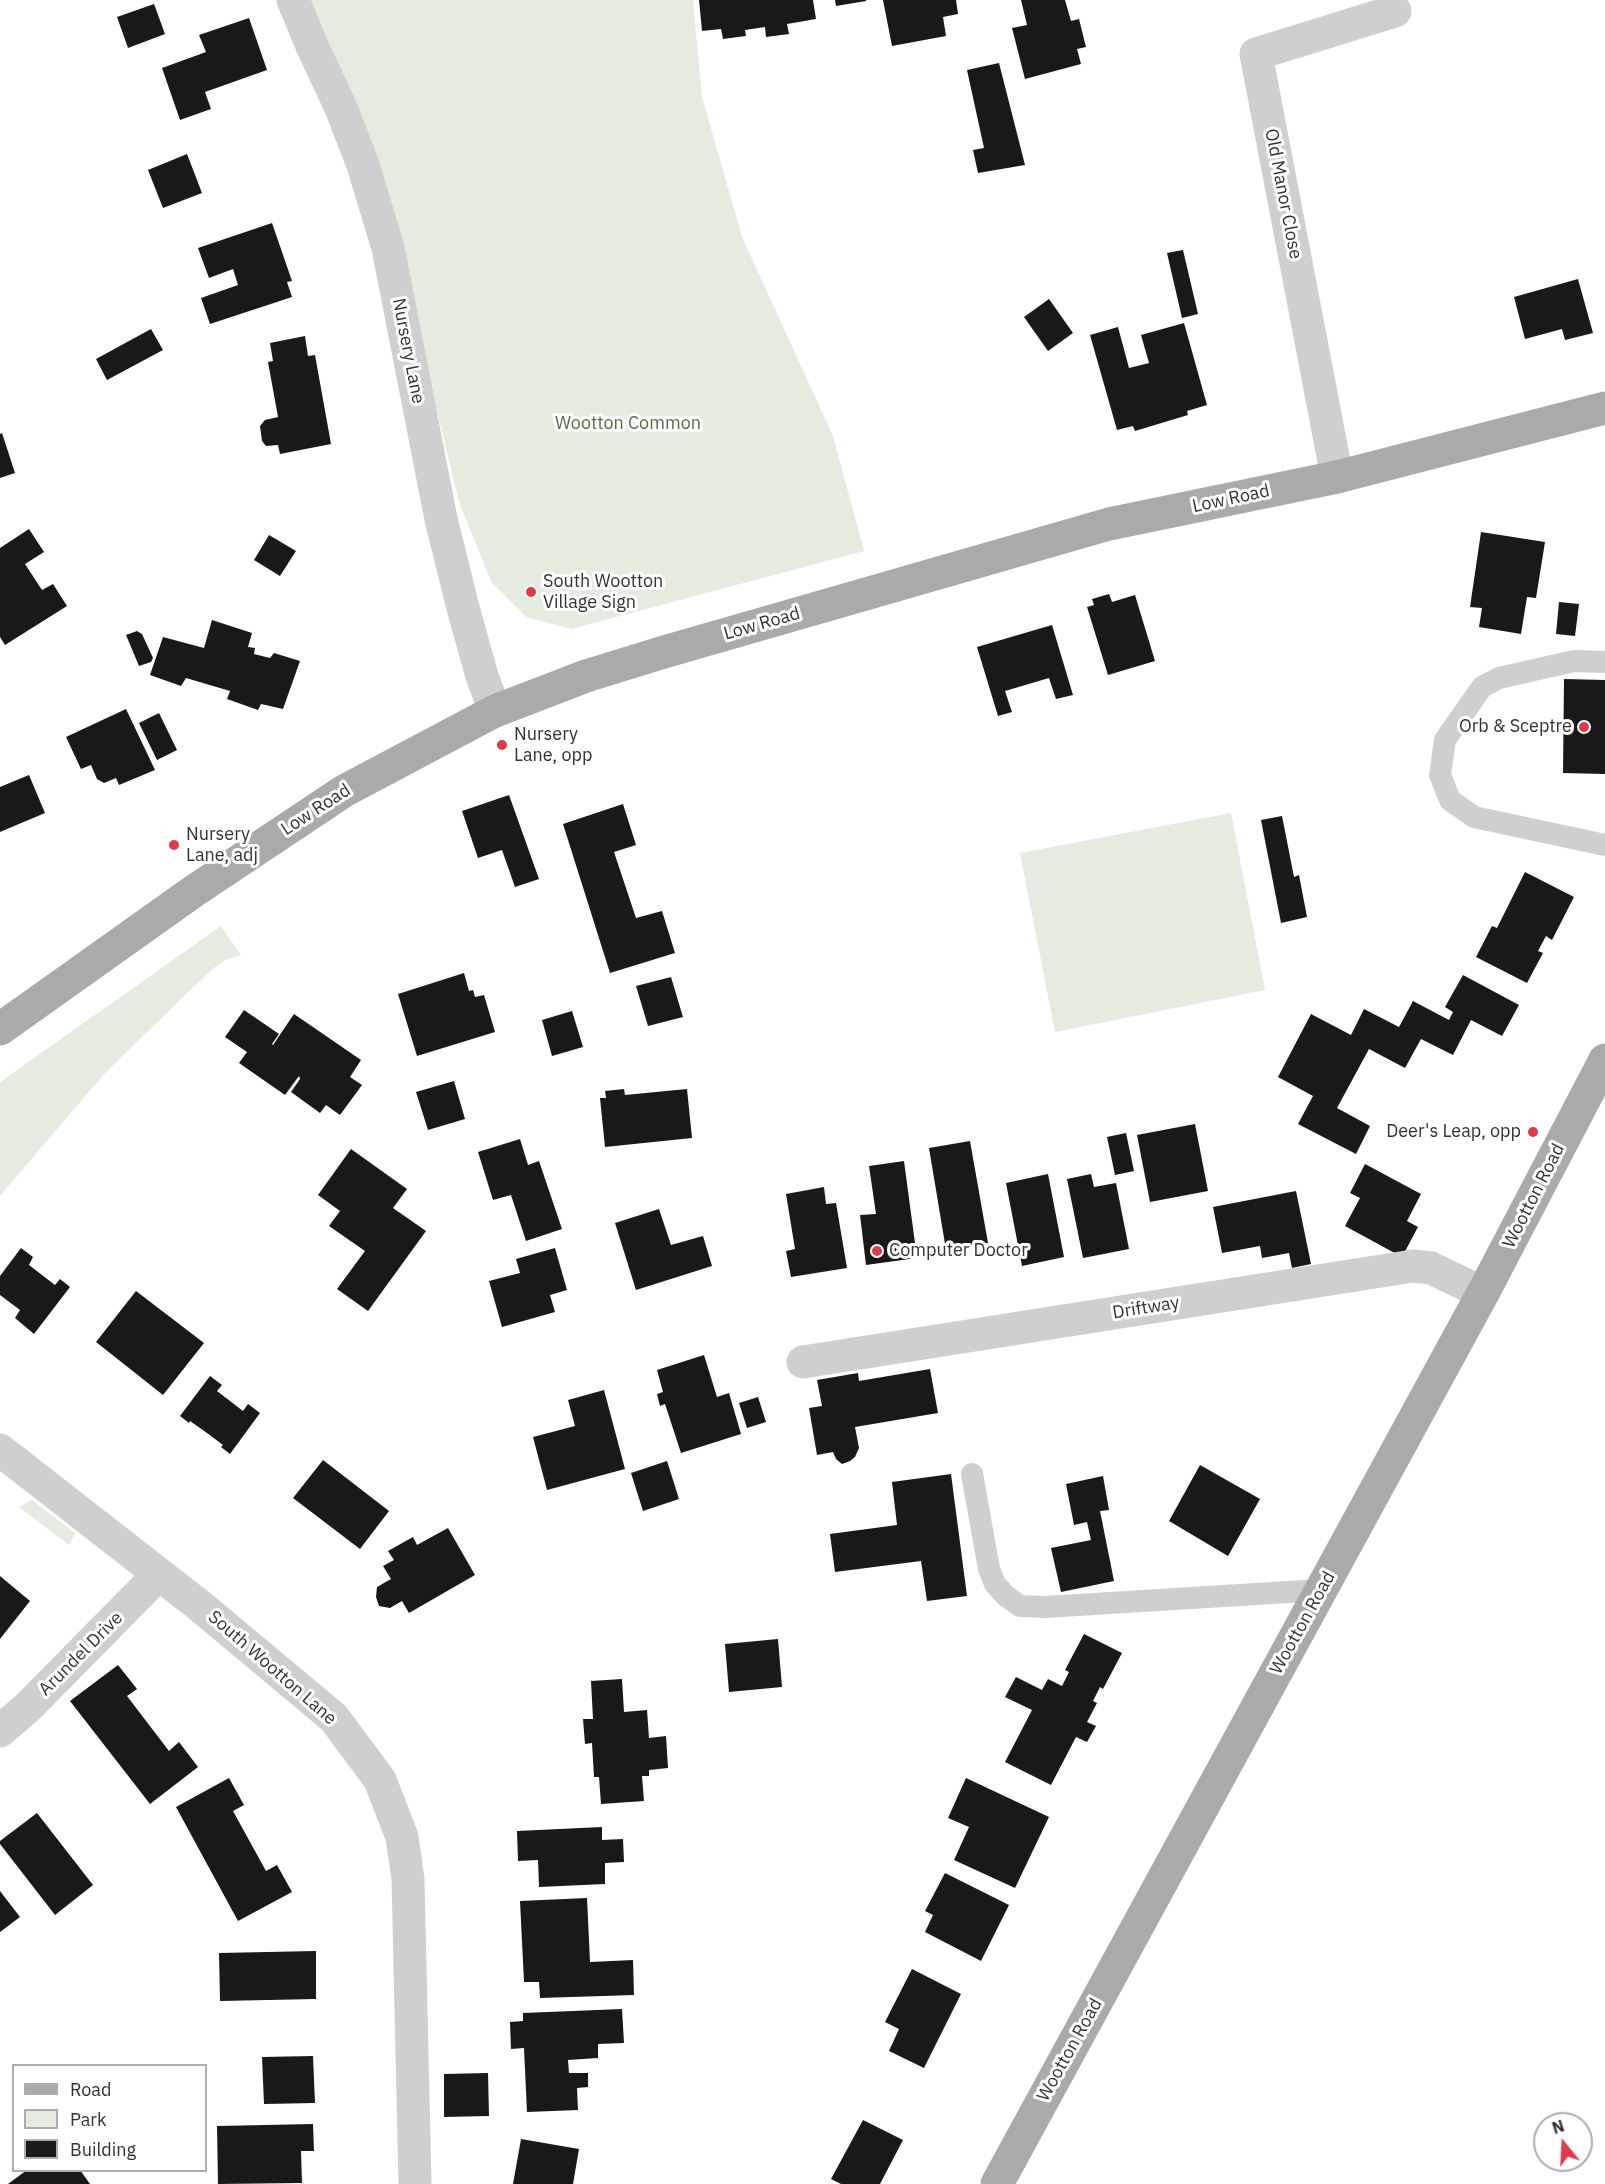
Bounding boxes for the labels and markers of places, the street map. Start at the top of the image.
place label: South Wootton Village Sign [543,571,663,614]
marker: South Wootton Village Sign [524,585,538,599]
place label: Orb & Sceptre [1459,716,1572,738]
marker: Orb & Sceptre [1577,720,1591,734]
place label: Nursery Lane, opp [514,724,592,766]
marker: Nursery Lane, opp [495,738,509,752]
place label: Nursery Lane, adj [186,824,258,866]
marker: Nursery Lane, adj [167,838,181,852]
place label: Deer's Leap, opp [1386,1121,1521,1143]
marker: Deer's Leap, opp [1526,1125,1540,1139]
place label: Computer Doctor [889,1240,1028,1262]
marker: Computer Doctor [870,1244,884,1258]

